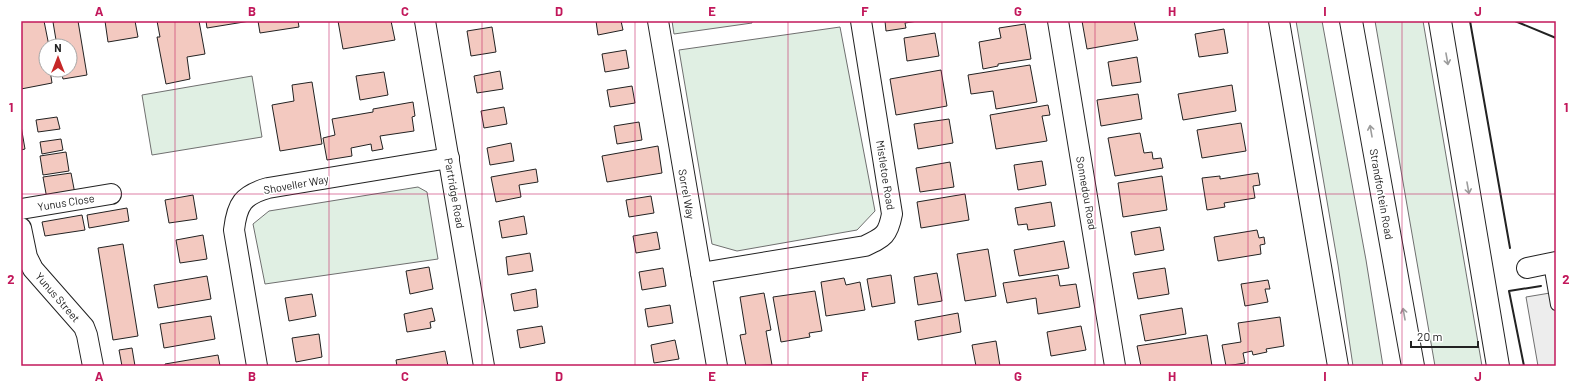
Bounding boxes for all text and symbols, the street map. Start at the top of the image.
text: A [95,3,104,19]
text: B [248,3,256,19]
text: C [401,3,409,19]
text: D [555,3,563,19]
text: E [708,3,716,19]
text: F [861,3,869,19]
text: G [1014,3,1022,19]
text: H [1168,3,1176,19]
text: I [1323,3,1327,19]
text: J [1474,3,1482,19]
north arrow [38,38,78,78]
text: N [54,41,62,54]
one-way arrow [1443,53,1451,66]
text: 1 [9,99,13,115]
text: 1 [1564,99,1568,115]
one-way arrow [1367,125,1375,138]
street label: Mistletoe Road [874,139,898,211]
street label: Strandfontein Road [1368,147,1396,241]
street label: Sonnedou Road [1074,155,1100,231]
street label: Partridge Road [442,157,468,229]
street label: Sorrel Way [676,168,698,220]
street label: Shoveller Way [262,172,330,196]
one-way arrow [1464,181,1472,194]
street label: Yunus Close [37,191,96,213]
street label: Yunus Street [33,270,83,324]
text: 2 [7,271,15,287]
text: 2 [1562,271,1570,287]
one-way arrow [1399,308,1407,321]
scale bar [1411,323,1478,349]
text: 20 m [1417,329,1443,343]
text: A [95,368,104,384]
text: B [248,368,256,384]
text: C [401,368,409,384]
text: D [555,368,563,384]
text: E [708,368,716,384]
text: F [861,368,869,384]
text: G [1014,368,1022,384]
text: H [1168,368,1176,384]
text: I [1323,368,1327,384]
text: J [1474,368,1482,384]

